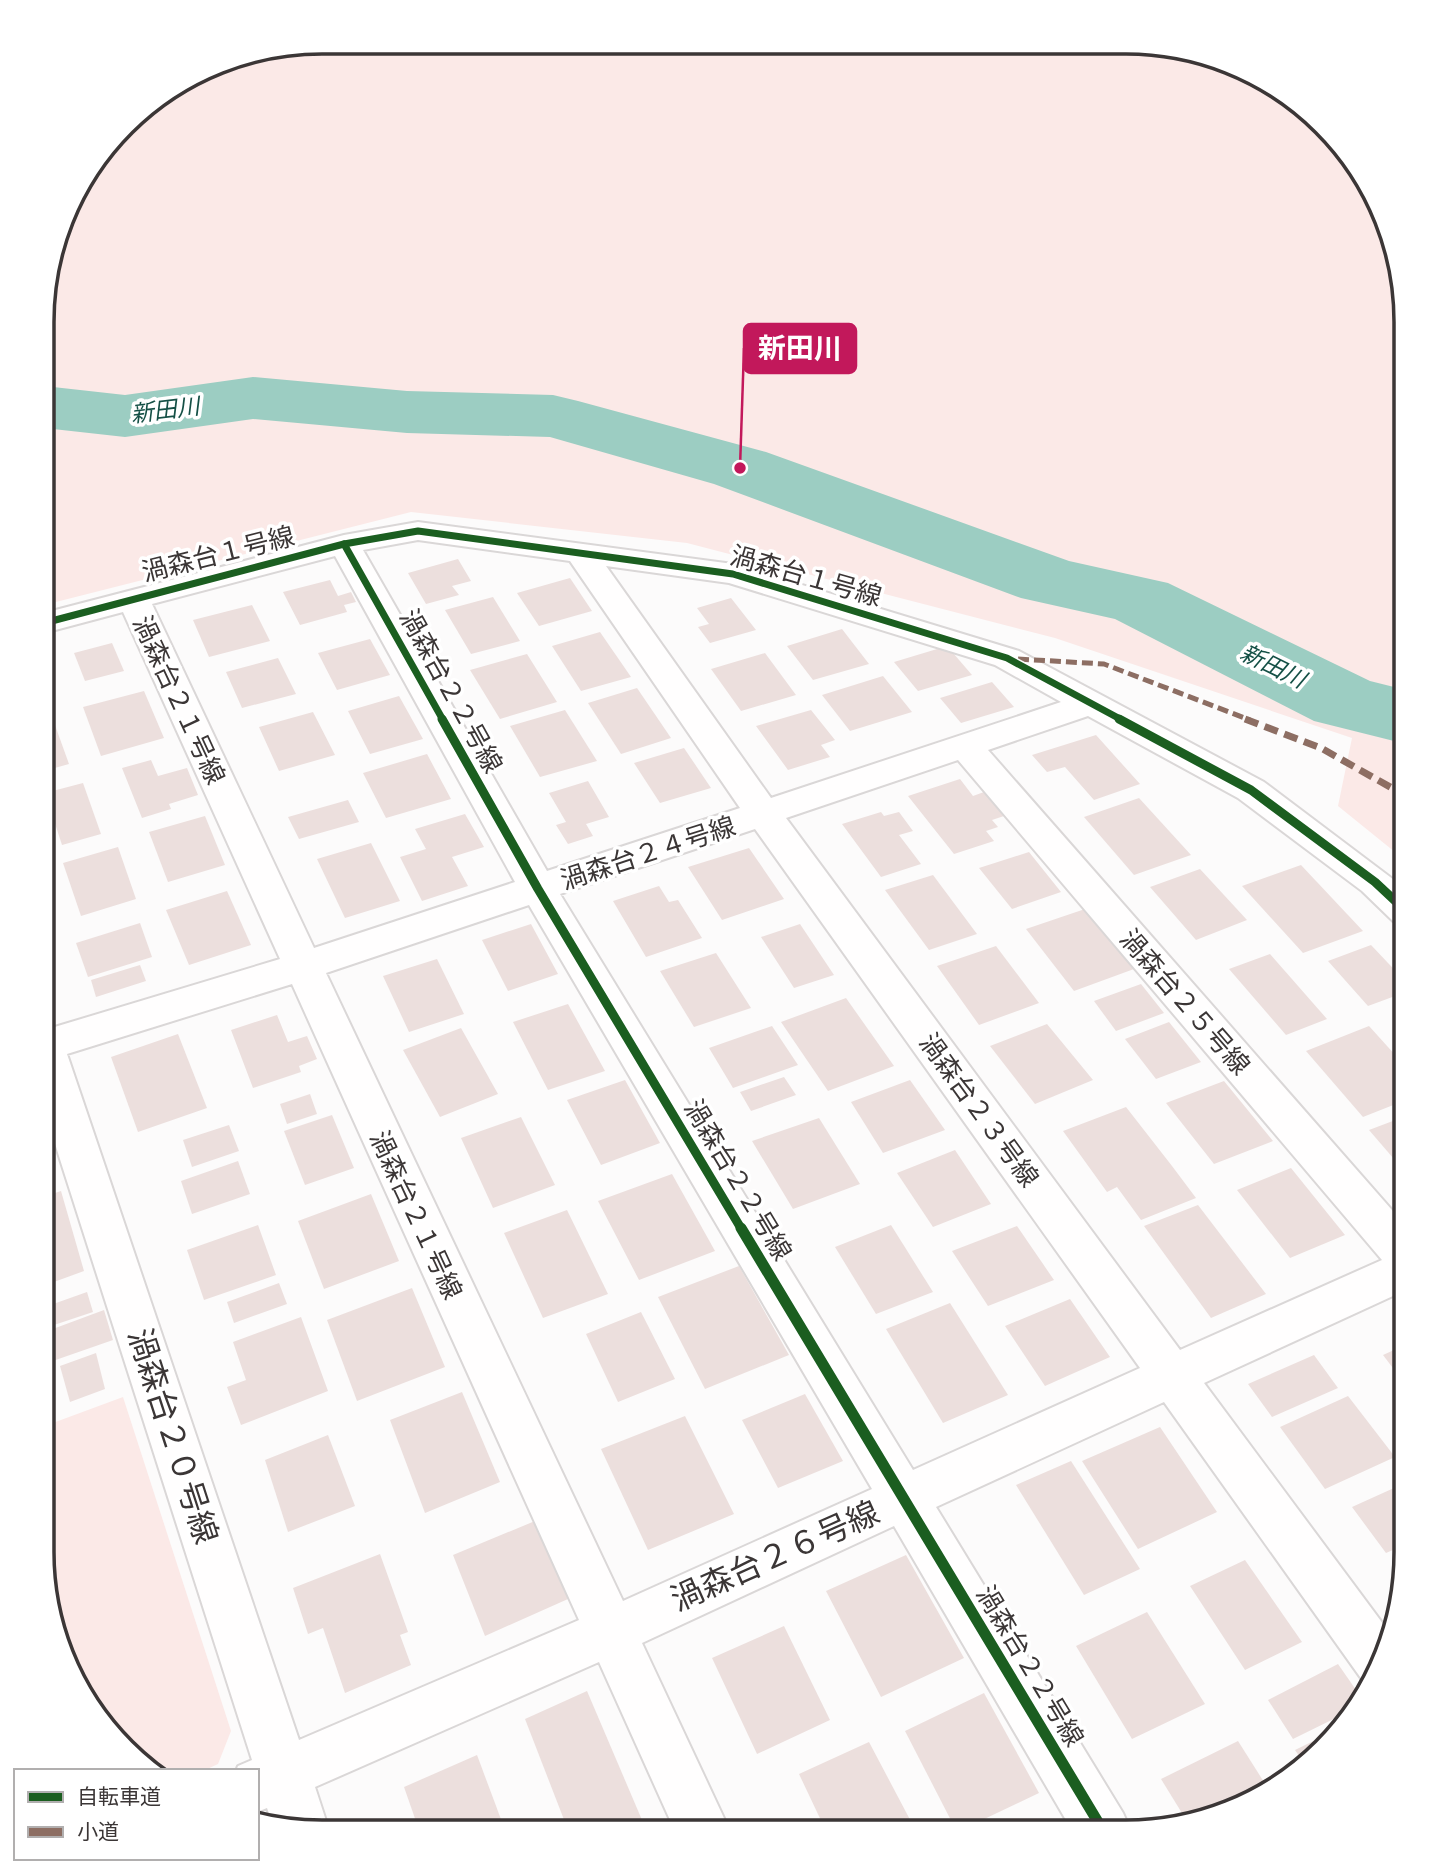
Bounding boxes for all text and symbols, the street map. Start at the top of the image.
callout: 新田川 [744,324,856,373]
text: 新田川 [758,326,842,369]
water label: 新田川 [129,388,204,431]
street label: 渦森台１号線 [137,516,298,591]
street label: 渦森台１号線 [726,535,886,616]
street label: 渦森台２２号線 [390,602,513,780]
street label: 渦森台２１号線 [123,609,236,791]
water label: 新田川 [1235,635,1315,698]
street label: 渦森台２４号線 [555,806,740,899]
street label: 渦森台２５号線 [1111,920,1260,1083]
street label: 渦森台２３号線 [910,1025,1049,1195]
street label: 渦森台２２号線 [675,1092,802,1268]
street label: 渦森台２１号線 [360,1124,473,1306]
street label: 渦森台２０号線 [117,1322,231,1550]
street label: 渦森台２６号線 [663,1488,887,1623]
street label: 渦森台２２号線 [967,1578,1094,1754]
legend [14,1769,259,1860]
text: 自転車道 [77,1780,161,1812]
text: 小道 [77,1815,119,1847]

